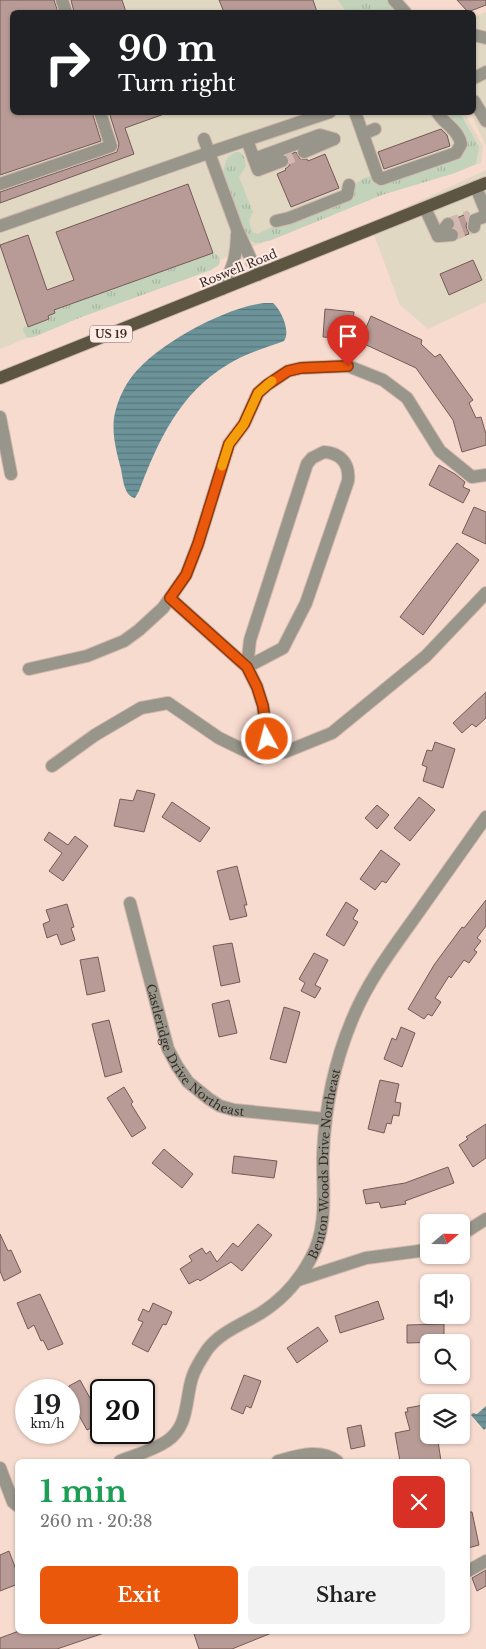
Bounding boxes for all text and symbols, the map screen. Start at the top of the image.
text: 90 m [118,27,216,70]
icon: right [35,30,100,95]
text: Turn right [118,70,236,97]
street label: Roswell Road [197,246,279,290]
pin [327,315,369,366]
icon: arrive [334,322,362,350]
road number: US 19 [90,326,132,342]
position arrow [240,712,292,764]
street label: Castleridge Drive Northeast [144,982,245,1119]
street label: Benton Woods Drive Northeast [304,1067,343,1261]
north arrow [420,1214,470,1264]
map controls [420,1214,470,1444]
button: sound [420,1274,470,1324]
button: search [420,1334,470,1384]
speed limit sign: 20 [90,1379,155,1444]
text: 19 [34,1390,61,1421]
button: layers [420,1394,470,1444]
text: km/h [30,1416,65,1431]
text: 1 min [40,1473,127,1510]
button: close [393,1476,445,1528]
text: 260 m · 20:38 [40,1511,152,1531]
button: Exit [40,1566,238,1624]
button: Share [248,1566,445,1624]

